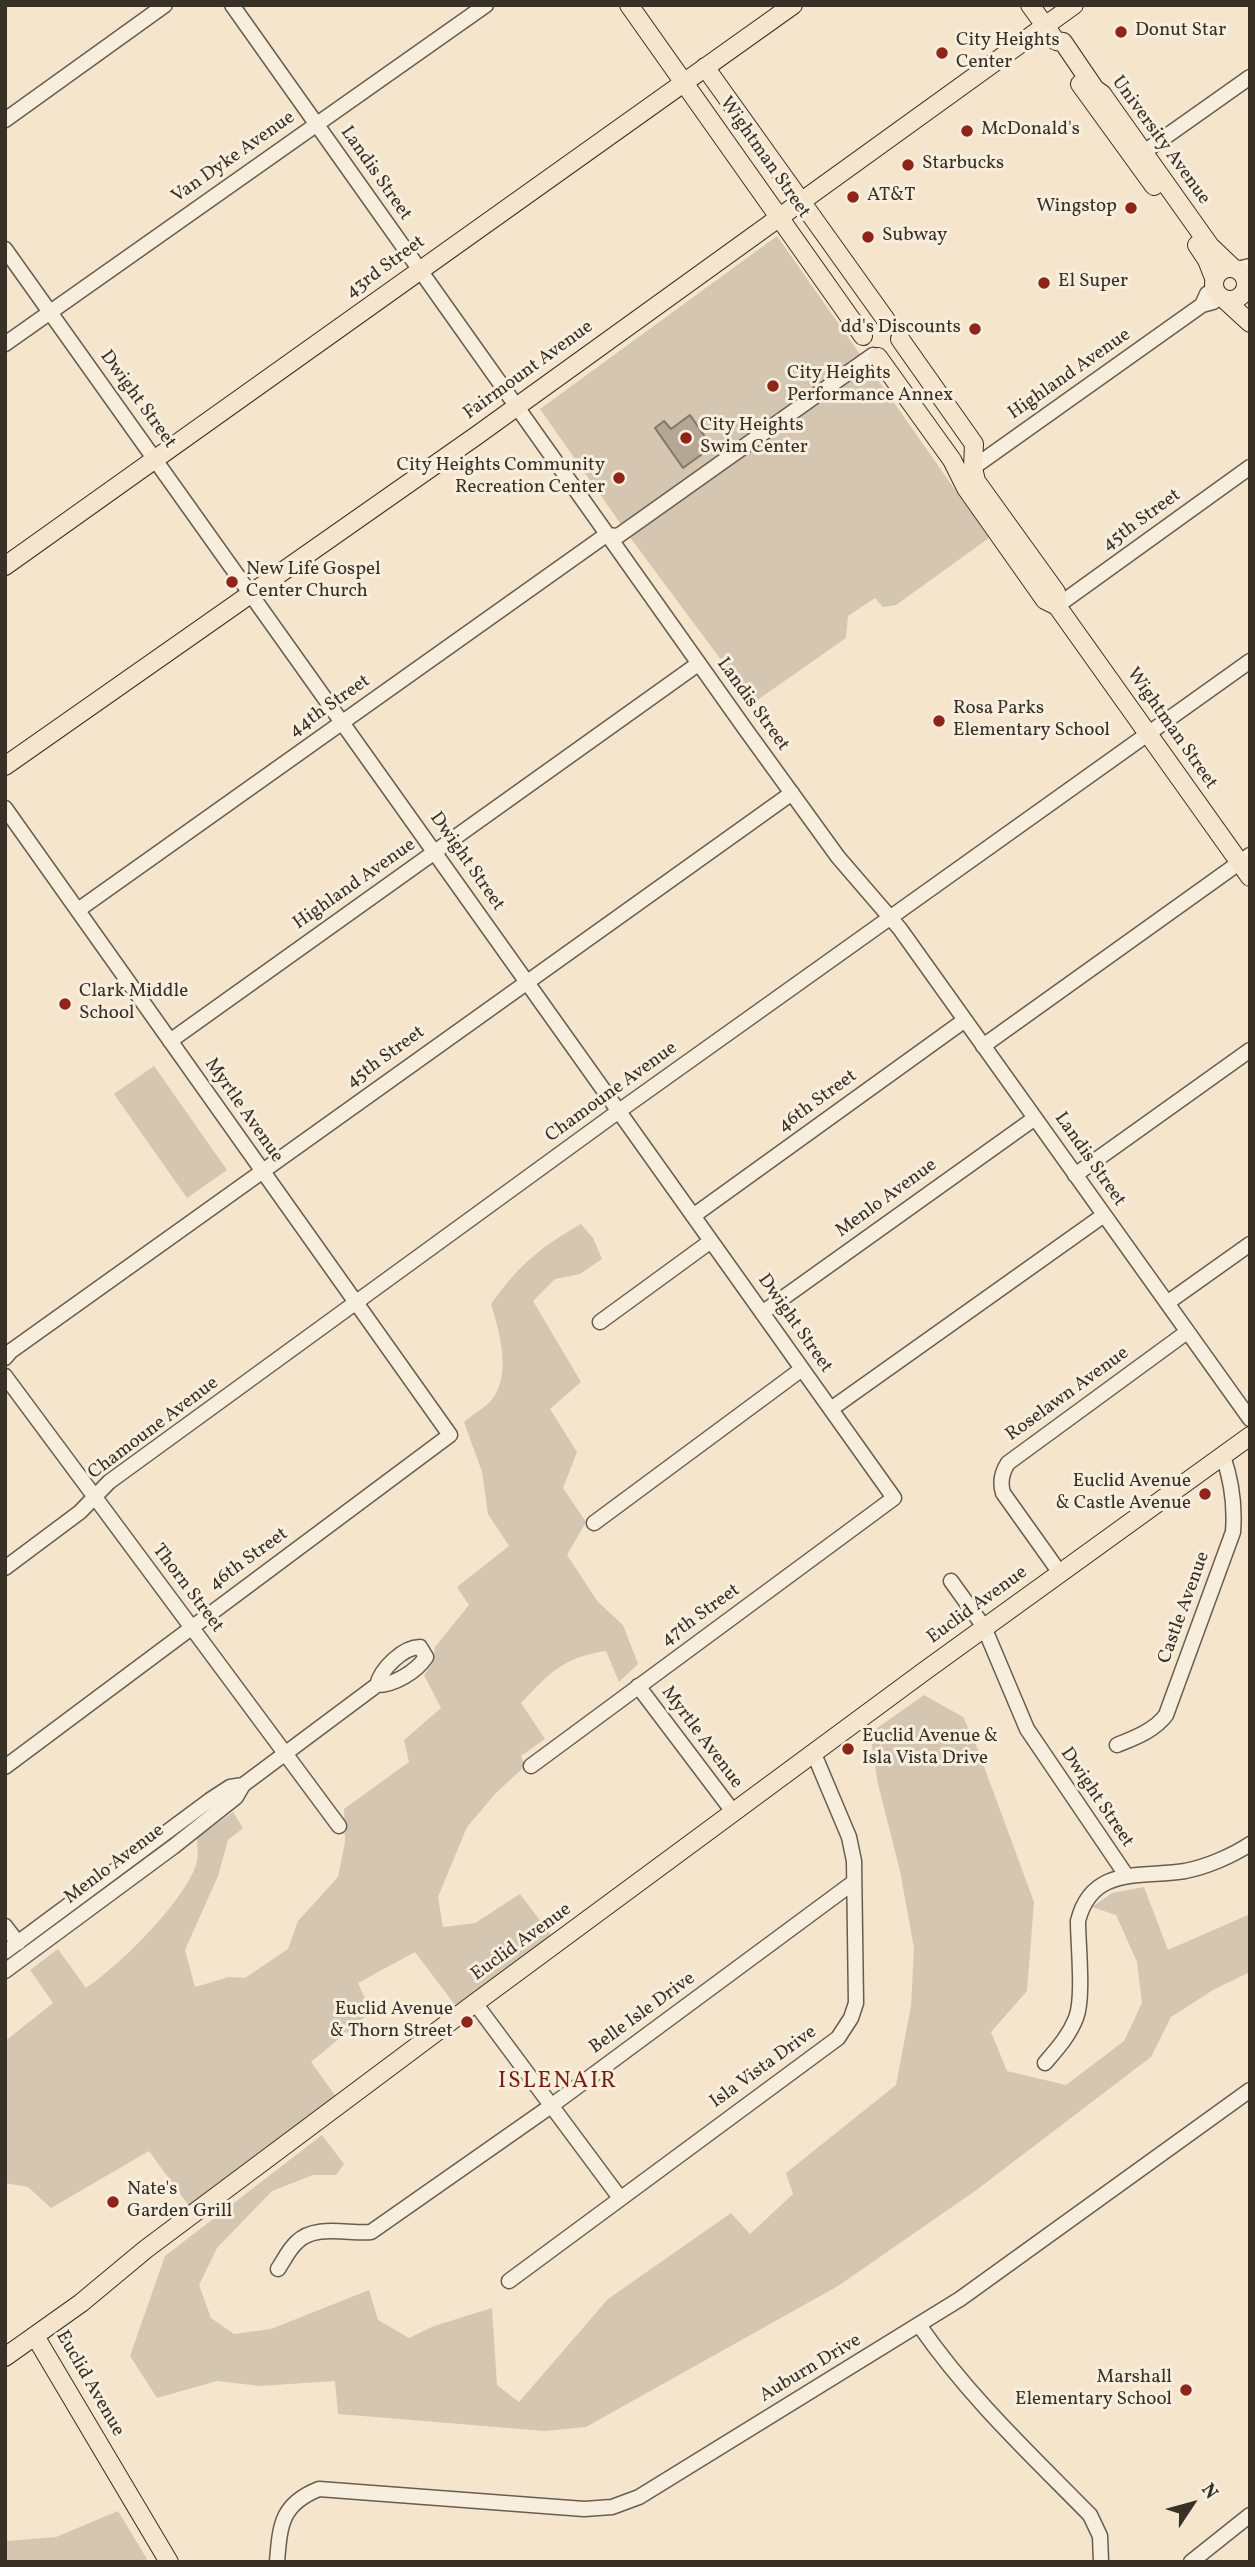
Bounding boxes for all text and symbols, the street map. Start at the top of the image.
place label: Donut Star [1135,21,1226,43]
marker: Donut Star [1113,24,1129,40]
place label: City Heights Center [956,31,1060,75]
marker: City Heights Center [934,45,950,61]
street label: University Avenue [1106,72,1214,210]
street label: Wightman Street [714,93,814,223]
street label: Van Dyke Avenue [168,107,300,209]
place label: McDonald's [981,120,1080,142]
street label: Landis Street [334,123,416,225]
marker: McDonald's [959,123,975,139]
place label: Starbucks [922,154,1004,176]
marker: Starbucks [900,157,916,173]
place label: AT&T [867,186,915,208]
marker: AT&T [845,189,861,205]
place label: Wingstop [1036,197,1117,219]
marker: Wingstop [1123,200,1139,216]
place label: Subway [882,226,947,248]
marker: Subway [860,229,876,245]
street label: 43rd Street [342,232,430,304]
place label: El Super [1058,272,1128,294]
marker: El Super [1036,275,1052,291]
street label: Fairmount Avenue [460,316,598,426]
place label: dd's Discounts [841,318,961,340]
marker: dd's Discounts [967,321,983,337]
street label: Highland Avenue [1004,324,1136,426]
street label: Dwight Street [94,347,180,453]
place label: City Heights Performance Annex [787,364,953,408]
marker: City Heights Performance Annex [765,378,781,394]
place label: City Heights Swim Center [700,416,808,460]
marker: City Heights Swim Center [678,430,694,446]
place label: City Heights Community Recreation Center [397,456,605,500]
marker: City Heights Community Recreation Center [611,470,627,486]
street label: 45th Street [1098,485,1186,557]
place label: New Life Gospel Center Church [246,560,381,604]
marker: New Life Gospel Center Church [224,574,240,590]
street label: Landis Street [711,654,793,756]
street label: Wightman Street [1121,664,1221,794]
street label: 44th Street [285,671,375,743]
place label: Rosa Parks Elementary School [953,699,1110,743]
marker: Rosa Parks Elementary School [931,713,947,729]
street label: Dwight Street [424,808,508,916]
street label: Highland Avenue [289,834,421,936]
place label: Clark Middle School [79,982,188,1026]
marker: Clark Middle School [57,996,73,1012]
street label: 45th Street [342,1022,430,1094]
street label: Chamoune Avenue [542,1038,682,1148]
street label: Myrtle Avenue [199,1054,287,1168]
street label: 46th Street [774,1066,862,1138]
street label: Landis Street [1048,1109,1130,1211]
street label: Menlo Avenue [832,1155,942,1243]
street label: Dwight Street [752,1270,836,1378]
street label: Roselawn Avenue [1002,1343,1134,1447]
street label: Chamoune Avenue [84,1373,224,1485]
place label: Euclid Avenue & Castle Avenue [1056,1472,1191,1516]
marker: Euclid Avenue & Castle Avenue [1197,1486,1213,1502]
street label: 46th Street [205,1524,293,1596]
street label: Thorn Street [146,1540,228,1638]
street label: Castle Avenue [1154,1549,1216,1667]
street label: Euclid Avenue [923,1562,1033,1650]
street label: 47th Street [657,1580,745,1652]
street label: Myrtle Avenue [655,1682,747,1794]
place label: Euclid Avenue & Isla Vista Drive [862,1727,998,1771]
marker: Euclid Avenue & Isla Vista Drive [840,1741,856,1757]
street label: Dwight Street [1054,1744,1138,1852]
street label: Menlo Avenue [60,1820,170,1910]
street label: Euclid Avenue [467,1899,577,1987]
street label: Belle Isle Drive [586,1968,700,2060]
place label: Euclid Avenue & Thorn Street [330,2000,453,2044]
marker: Euclid Avenue & Thorn Street [459,2014,475,2030]
street label: Isla Vista Drive [706,2022,822,2114]
district label: ISLENAIR [499,2069,617,2097]
place label: Nate's Garden Grill [127,2180,232,2224]
marker: Nate's Garden Grill [105,2194,121,2210]
street label: Euclid Avenue [50,2327,128,2441]
street label: Auburn Drive [756,2330,866,2408]
place label: Marshall Elementary School [1015,2368,1172,2412]
marker: Marshall Elementary School [1178,2382,1194,2398]
north arrow [1157,2469,1227,2539]
text: N [1194,2478,1224,2505]

